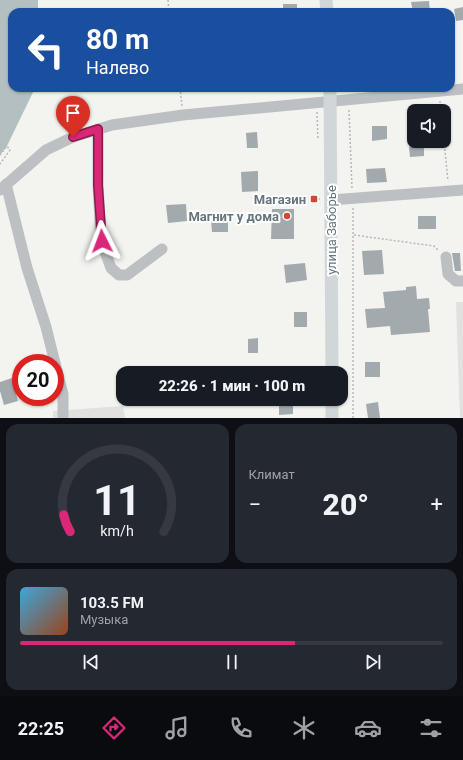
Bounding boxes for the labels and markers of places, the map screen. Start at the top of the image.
pin [56,96,90,137]
place label: Магазин [254,192,306,207]
marker: Магазин [309,194,319,204]
place label: Магнит у дома [188,209,279,224]
marker: Магнит у дома [282,211,292,221]

